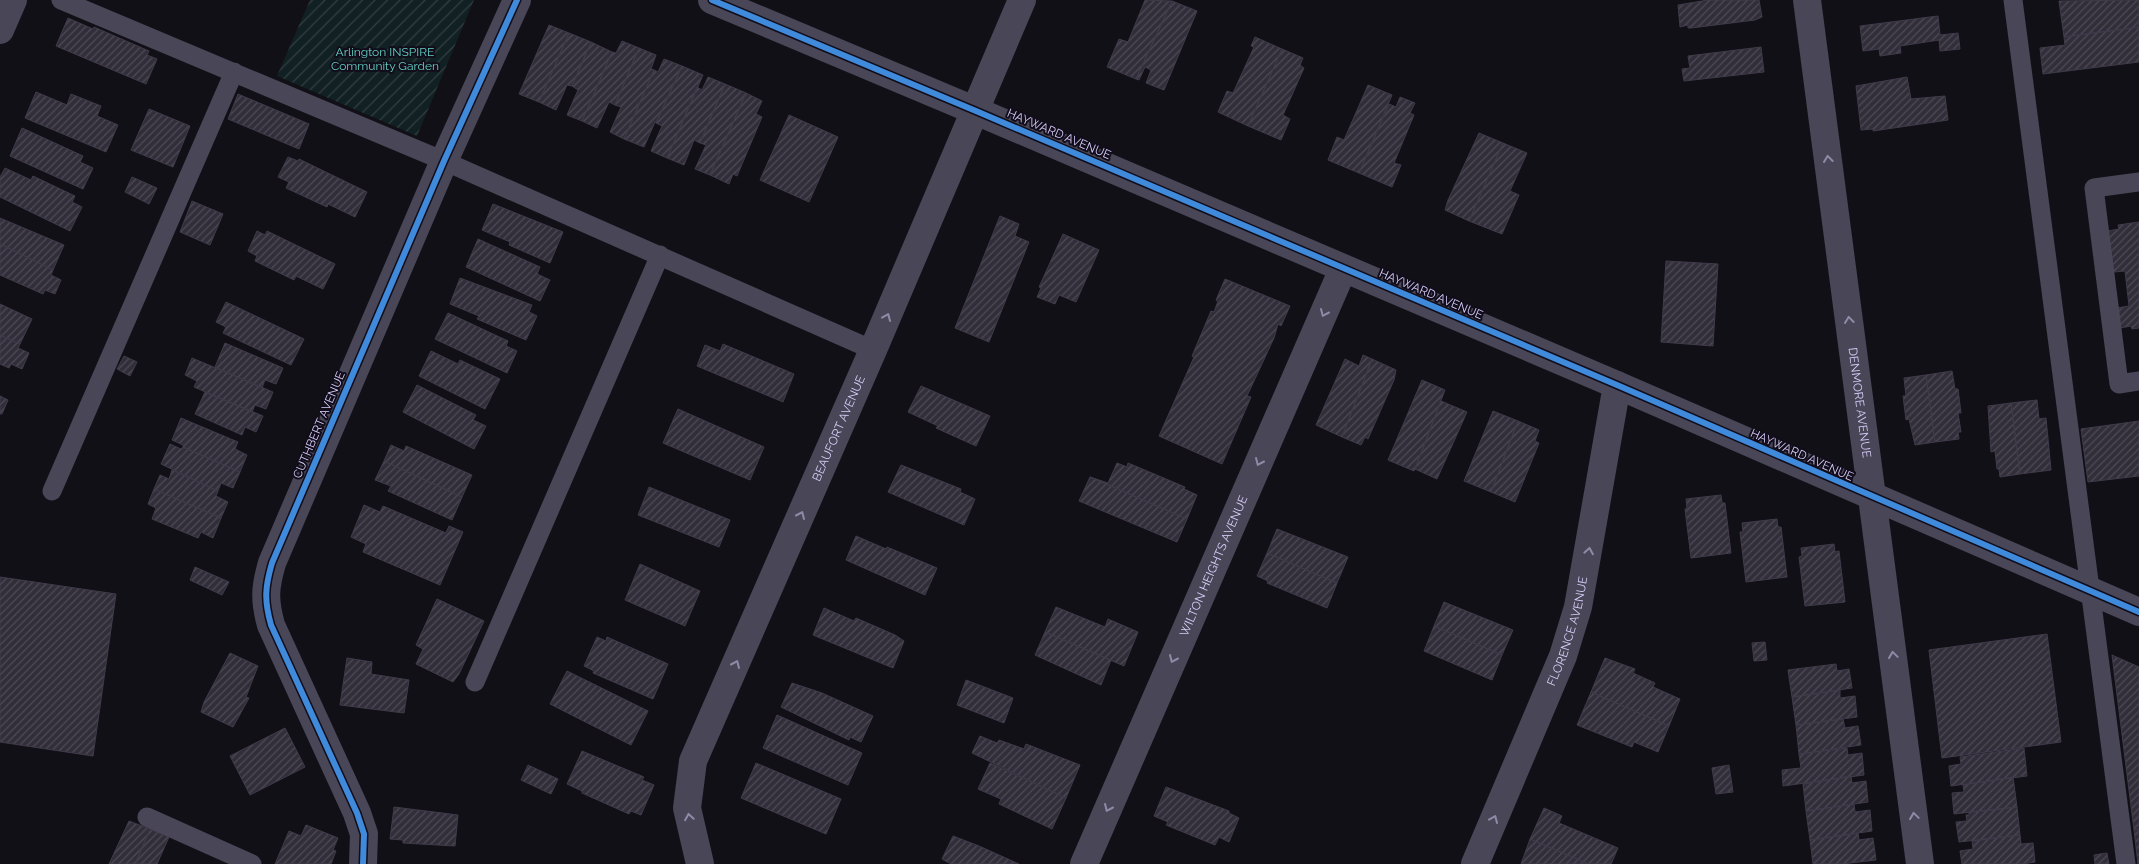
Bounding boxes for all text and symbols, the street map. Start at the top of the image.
park label: Arlington INSPIRE Community Garden [331,45,439,73]
street label: HAYWARD AVENUE [1005,106,1113,162]
one-way arrow [1823,154,1834,162]
street label: HAYWARD AVENUE [1377,266,1485,322]
one-way arrow [1319,308,1330,317]
one-way arrow [881,314,891,322]
one-way arrow [1844,316,1855,324]
street label: DENMORE AVENUE [1846,347,1874,459]
street label: CUTHBERT AVENUE [290,369,348,481]
street label: BEAUFORT AVENUE [809,373,868,483]
street label: HAYWARD AVENUE [1748,426,1856,484]
one-way arrow [1254,457,1265,466]
street label: WILTON HEIGHTS AVENUE [1177,494,1250,639]
one-way arrow [794,511,805,520]
one-way arrow [1583,547,1593,556]
street label: FLORENCE AVENUE [1544,575,1590,688]
one-way arrow [1888,650,1899,658]
one-way arrow [1168,654,1179,663]
one-way arrow [729,660,740,669]
one-way arrow [1104,803,1115,812]
one-way arrow [1909,811,1920,819]
one-way arrow [684,812,694,821]
one-way arrow [1488,815,1499,824]

